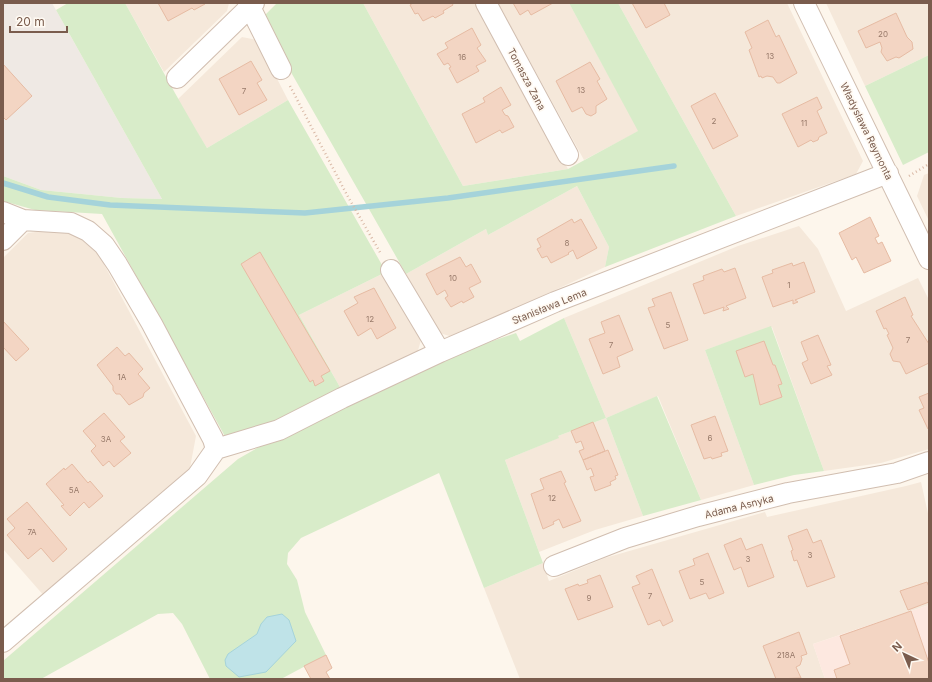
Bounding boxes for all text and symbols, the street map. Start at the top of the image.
scale bar [10,8,67,34]
text: 20 m [16,14,45,29]
house number: 20 [878,29,888,39]
street label: Tomasza Zana [506,46,548,112]
house number: 13 [766,51,774,61]
house number: 16 [458,52,466,62]
street label: Władysława Reymonta [838,80,896,182]
house number: 13 [577,85,585,95]
house number: 7 [242,86,247,96]
house number: 2 [712,116,717,126]
house number: 11 [801,118,807,128]
house number: 8 [565,238,570,248]
house number: 10 [449,273,457,283]
house number: 1 [787,280,791,290]
street label: Stanisława Lema [510,286,588,326]
house number: 12 [366,314,374,324]
house number: 5 [666,320,671,330]
house number: 7 [906,335,911,345]
house number: 7 [609,340,614,350]
house number: 1A [118,372,127,382]
house number: 6 [708,433,713,443]
house number: 3A [101,434,112,444]
house number: 5A [69,485,80,495]
street label: Adama Asnyka [703,492,775,520]
house number: 12 [548,493,556,503]
house number: 7A [27,527,37,537]
house number: 3 [808,550,813,560]
house number: 3 [746,554,751,564]
house number: 5 [700,577,705,587]
house number: 7 [648,591,653,601]
house number: 9 [587,593,592,603]
north arrow [884,634,924,674]
text: N [889,639,905,655]
house number: 218A [777,650,796,660]

